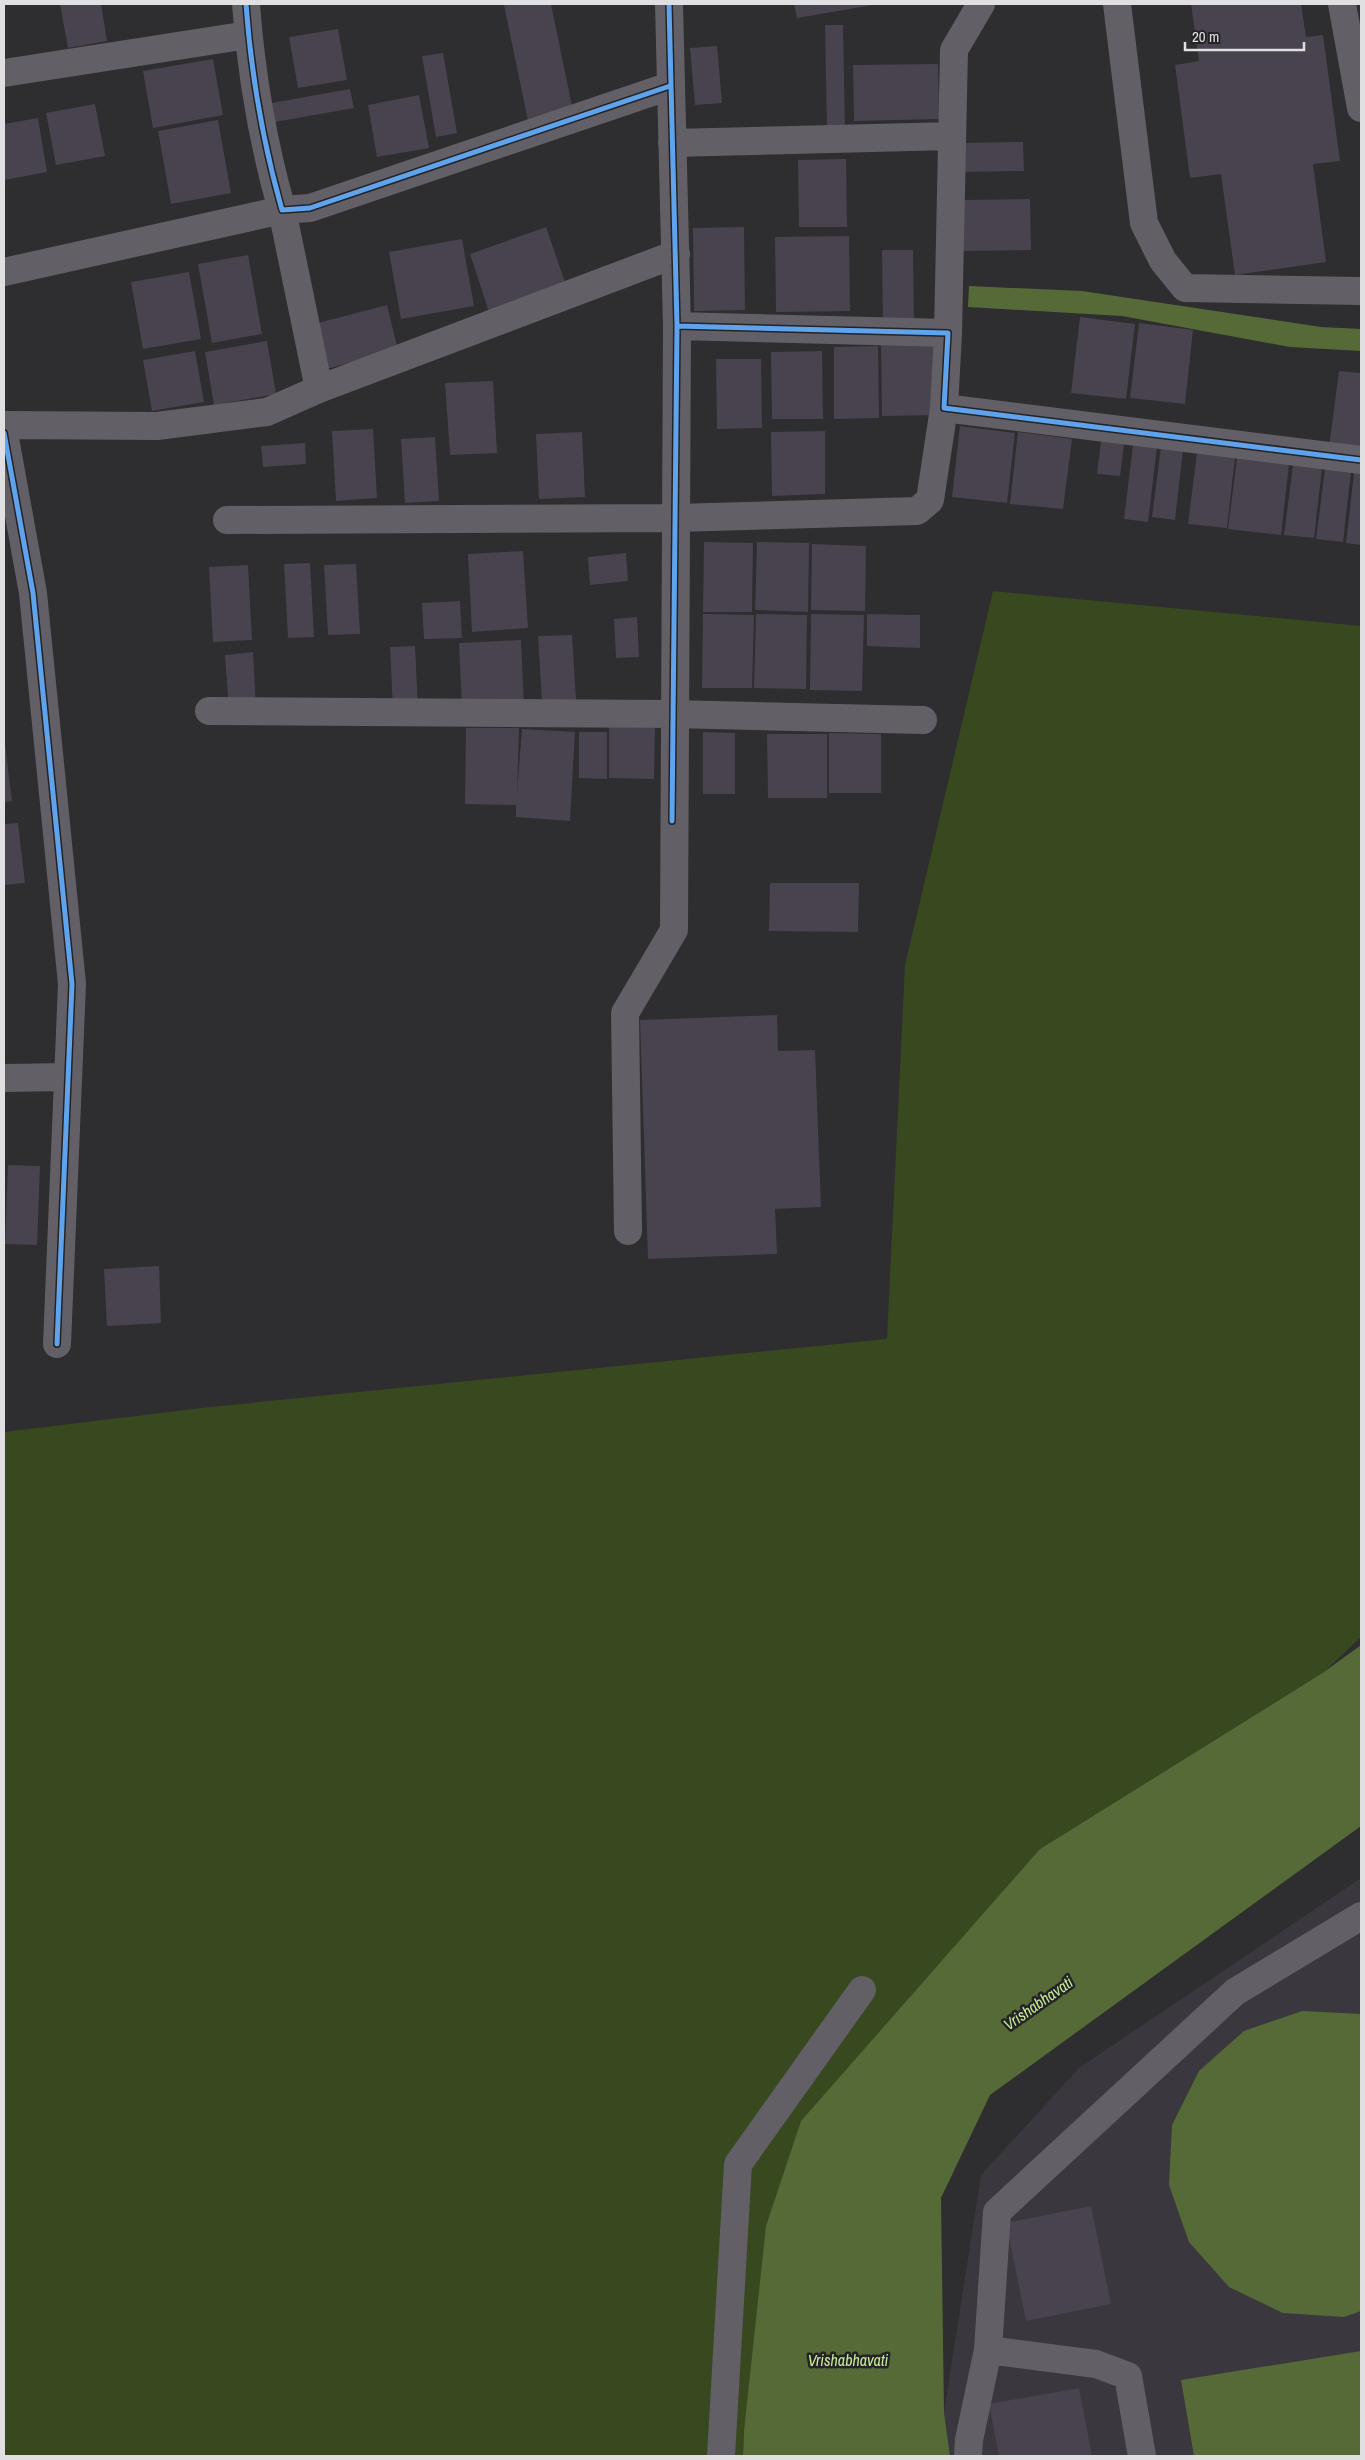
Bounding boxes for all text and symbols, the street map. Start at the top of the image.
scale bar [1185,20,1304,52]
text: 20 m [1192,26,1219,47]
water label: Vrishabhavati [999,1971,1078,2035]
water label: Vrishabhavati [808,2349,889,2371]

